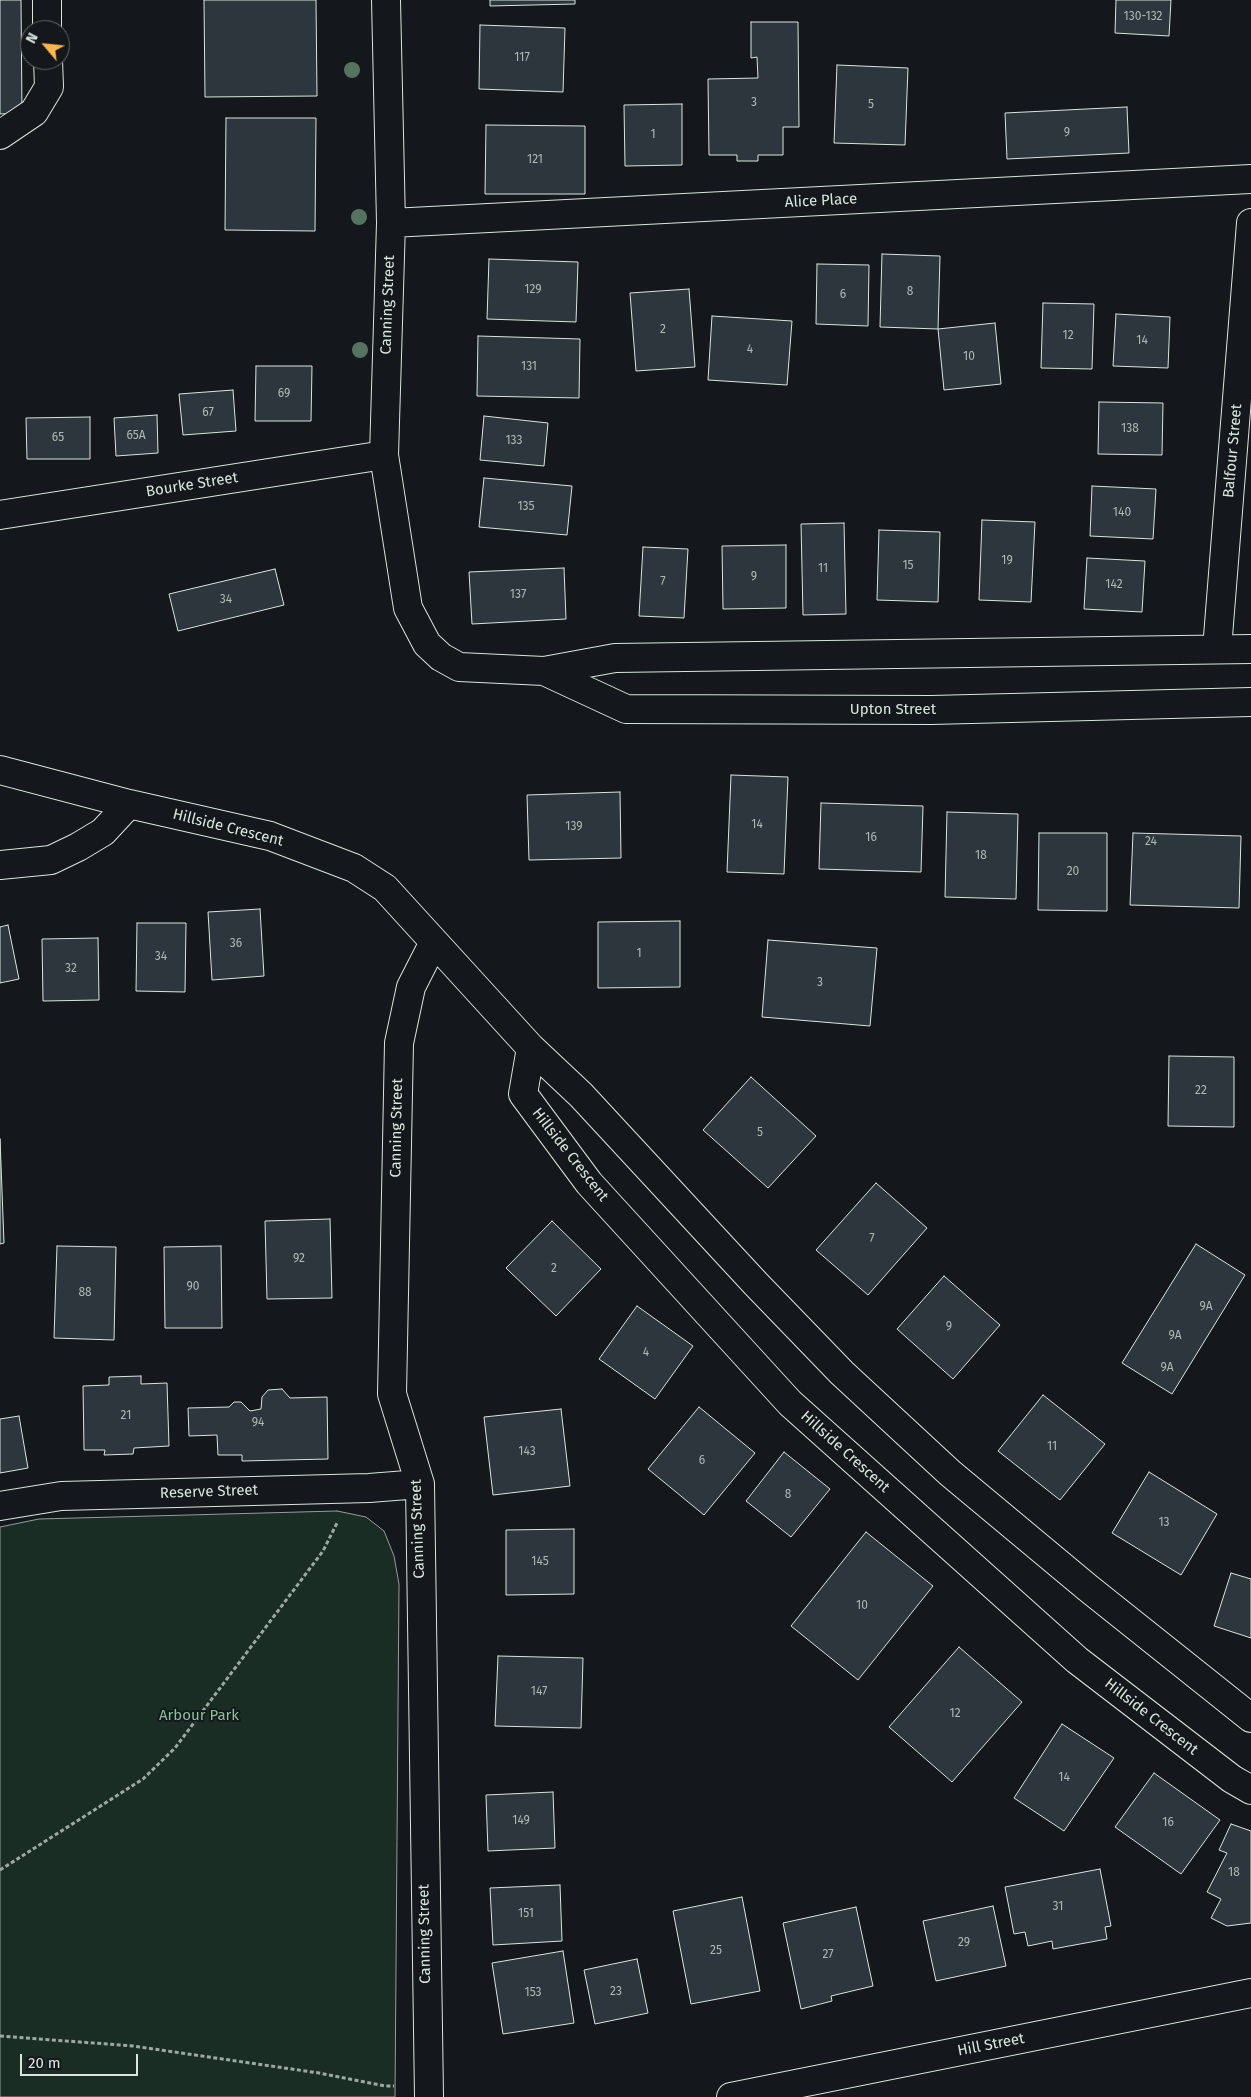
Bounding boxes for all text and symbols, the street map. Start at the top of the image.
house number: 130-132 [1124,10,1162,24]
north arrow [20,20,70,70]
text: N [23,30,42,46]
house number: 117 [514,51,530,65]
house number: 3 [751,96,757,110]
house number: 5 [868,98,874,112]
house number: 9 [1064,126,1070,140]
house number: 1 [650,128,656,142]
house number: 121 [527,153,543,167]
street label: Alice Place [784,190,858,212]
street label: Canning Street [377,255,399,355]
house number: 129 [524,283,542,297]
house number: 8 [907,285,913,299]
house number: 6 [840,288,846,302]
house number: 2 [660,323,666,337]
house number: 12 [1062,329,1074,343]
house number: 14 [1136,334,1148,348]
house number: 4 [747,343,753,357]
house number: 10 [963,350,975,364]
house number: 131 [521,360,537,374]
house number: 69 [278,387,290,401]
street label: Balfour Street [1220,403,1246,499]
house number: 67 [202,406,214,420]
house number: 138 [1121,422,1139,436]
house number: 65A [126,429,146,443]
house number: 65 [52,431,64,445]
house number: 133 [505,434,523,448]
street label: Bourke Street [145,469,239,501]
house number: 135 [517,500,535,514]
house number: 140 [1113,506,1131,520]
house number: 19 [1001,554,1013,568]
house number: 15 [902,559,914,573]
house number: 11 [818,562,828,576]
house number: 9 [751,570,757,584]
house number: 7 [660,575,666,589]
house number: 142 [1105,578,1123,592]
house number: 137 [510,588,526,602]
house number: 34 [220,593,232,607]
street label: Upton Street [850,701,936,719]
street label: Hillside Crescent [171,806,285,850]
house number: 14 [751,818,763,832]
house number: 139 [565,820,583,834]
house number: 16 [865,831,877,845]
house number: 24 [1145,835,1157,849]
house number: 18 [975,849,987,863]
house number: 20 [1067,865,1079,879]
house number: 36 [230,937,242,951]
house number: 1 [636,947,642,961]
house number: 34 [155,950,167,964]
house number: 32 [65,962,77,976]
house number: 3 [817,976,823,990]
street label: Canning Street [387,1078,407,1178]
house number: 22 [1195,1084,1207,1098]
street label: Hillside Crescent [528,1105,612,1205]
house number: 5 [757,1126,763,1140]
house number: 7 [869,1232,875,1246]
house number: 92 [293,1252,305,1266]
house number: 2 [551,1262,557,1276]
house number: 90 [187,1280,199,1294]
house number: 88 [78,1286,92,1300]
house number: 9A [1199,1300,1213,1314]
house number: 9 [946,1320,952,1334]
house number: 9A [1168,1329,1182,1343]
house number: 4 [643,1346,649,1360]
house number: 9A [1160,1361,1174,1375]
street label: Hillside Crescent [797,1407,893,1497]
house number: 21 [121,1409,131,1423]
house number: 94 [252,1416,264,1430]
house number: 11 [1047,1440,1057,1454]
house number: 143 [518,1445,536,1459]
house number: 6 [699,1454,705,1468]
street label: Canning Street [407,1479,429,1579]
street label: Reserve Street [160,1481,258,1503]
house number: 8 [785,1488,791,1502]
house number: 13 [1158,1516,1170,1530]
house number: 145 [531,1555,549,1569]
house number: 10 [856,1599,868,1613]
street label: Hillside Crescent [1101,1675,1201,1759]
house number: 147 [531,1685,547,1699]
park label: Arbour Park [159,1707,239,1725]
house number: 12 [949,1707,961,1721]
house number: 14 [1058,1771,1070,1785]
house number: 149 [512,1814,530,1828]
house number: 16 [1162,1816,1174,1830]
house number: 18 [1228,1866,1240,1880]
street label: Canning Street [415,1884,435,1984]
house number: 31 [1053,1900,1063,1914]
house number: 151 [518,1907,534,1921]
house number: 29 [958,1936,970,1950]
house number: 25 [710,1944,722,1958]
house number: 27 [822,1948,834,1962]
house number: 23 [610,1985,622,1999]
house number: 153 [524,1986,542,2000]
street label: Hill Street [956,2030,1026,2060]
scale bar [22,2044,140,2076]
text: 20 m [28,2054,61,2072]

